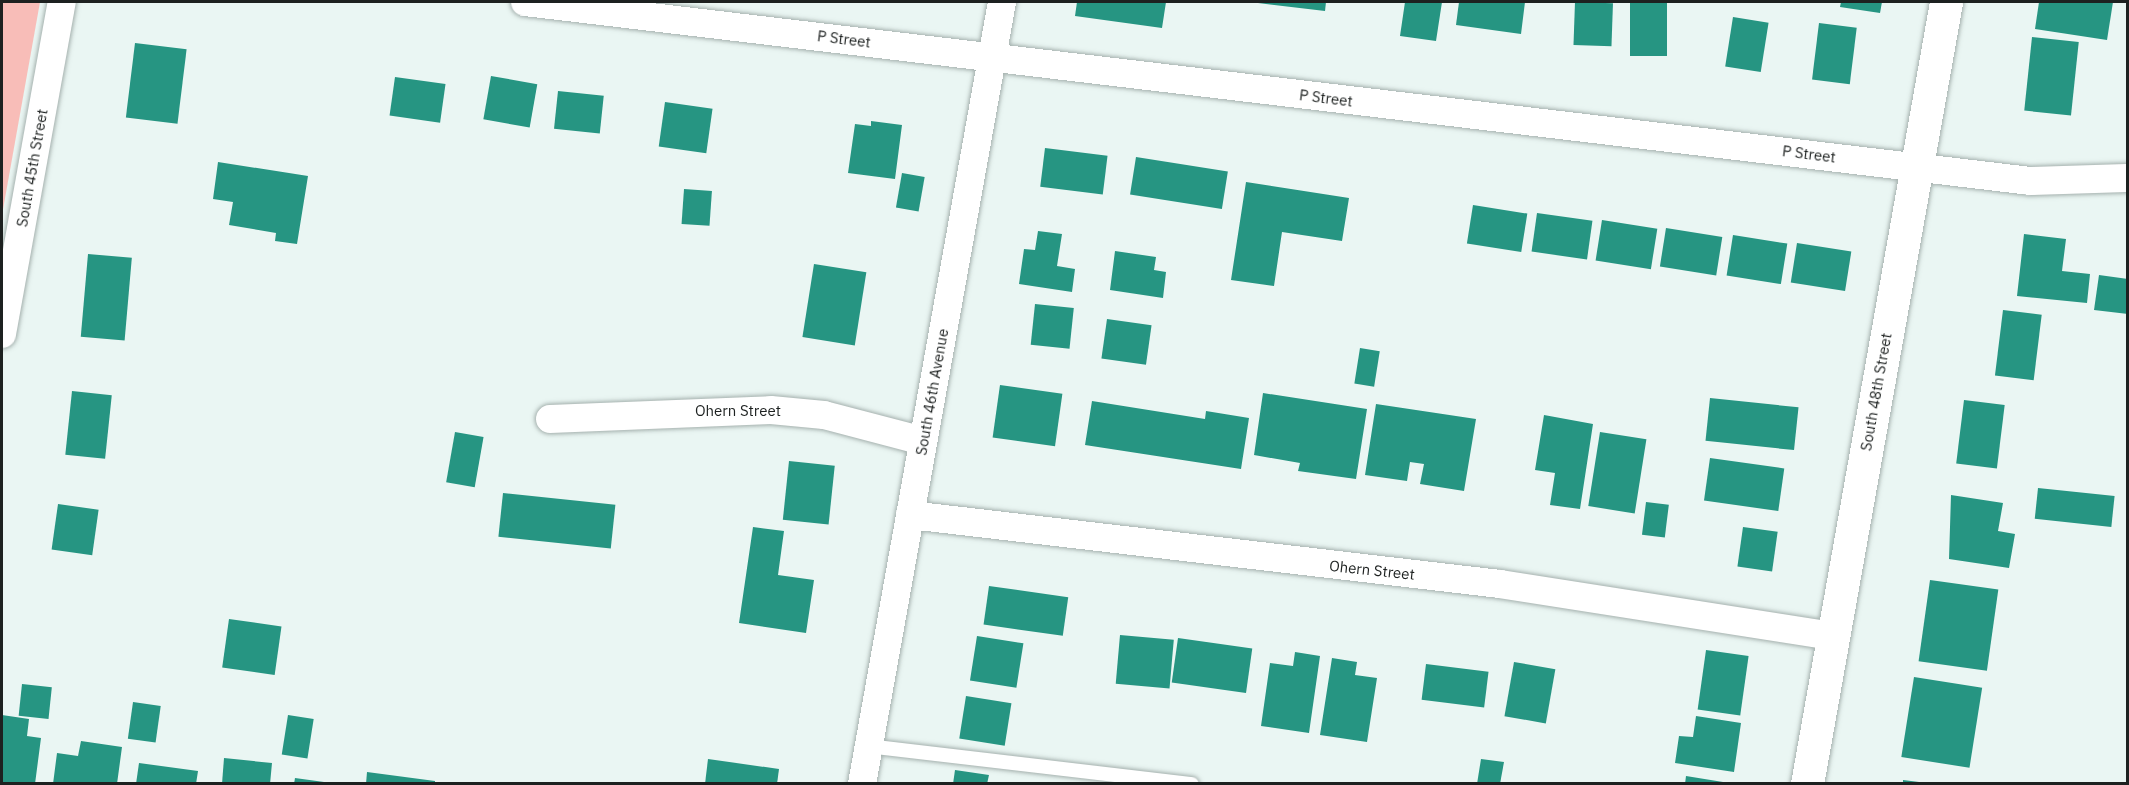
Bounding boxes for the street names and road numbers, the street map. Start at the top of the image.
street label: P Street [816,27,872,51]
street label: P Street [1298,86,1354,110]
street label: South 45th Street [13,108,51,228]
street label: P Street [1781,142,1837,166]
street label: South 46th Avenue [912,327,952,457]
street label: South 48th Street [1857,332,1895,452]
street label: Ohern Street [695,402,781,420]
street label: Ohern Street [1328,557,1416,583]

